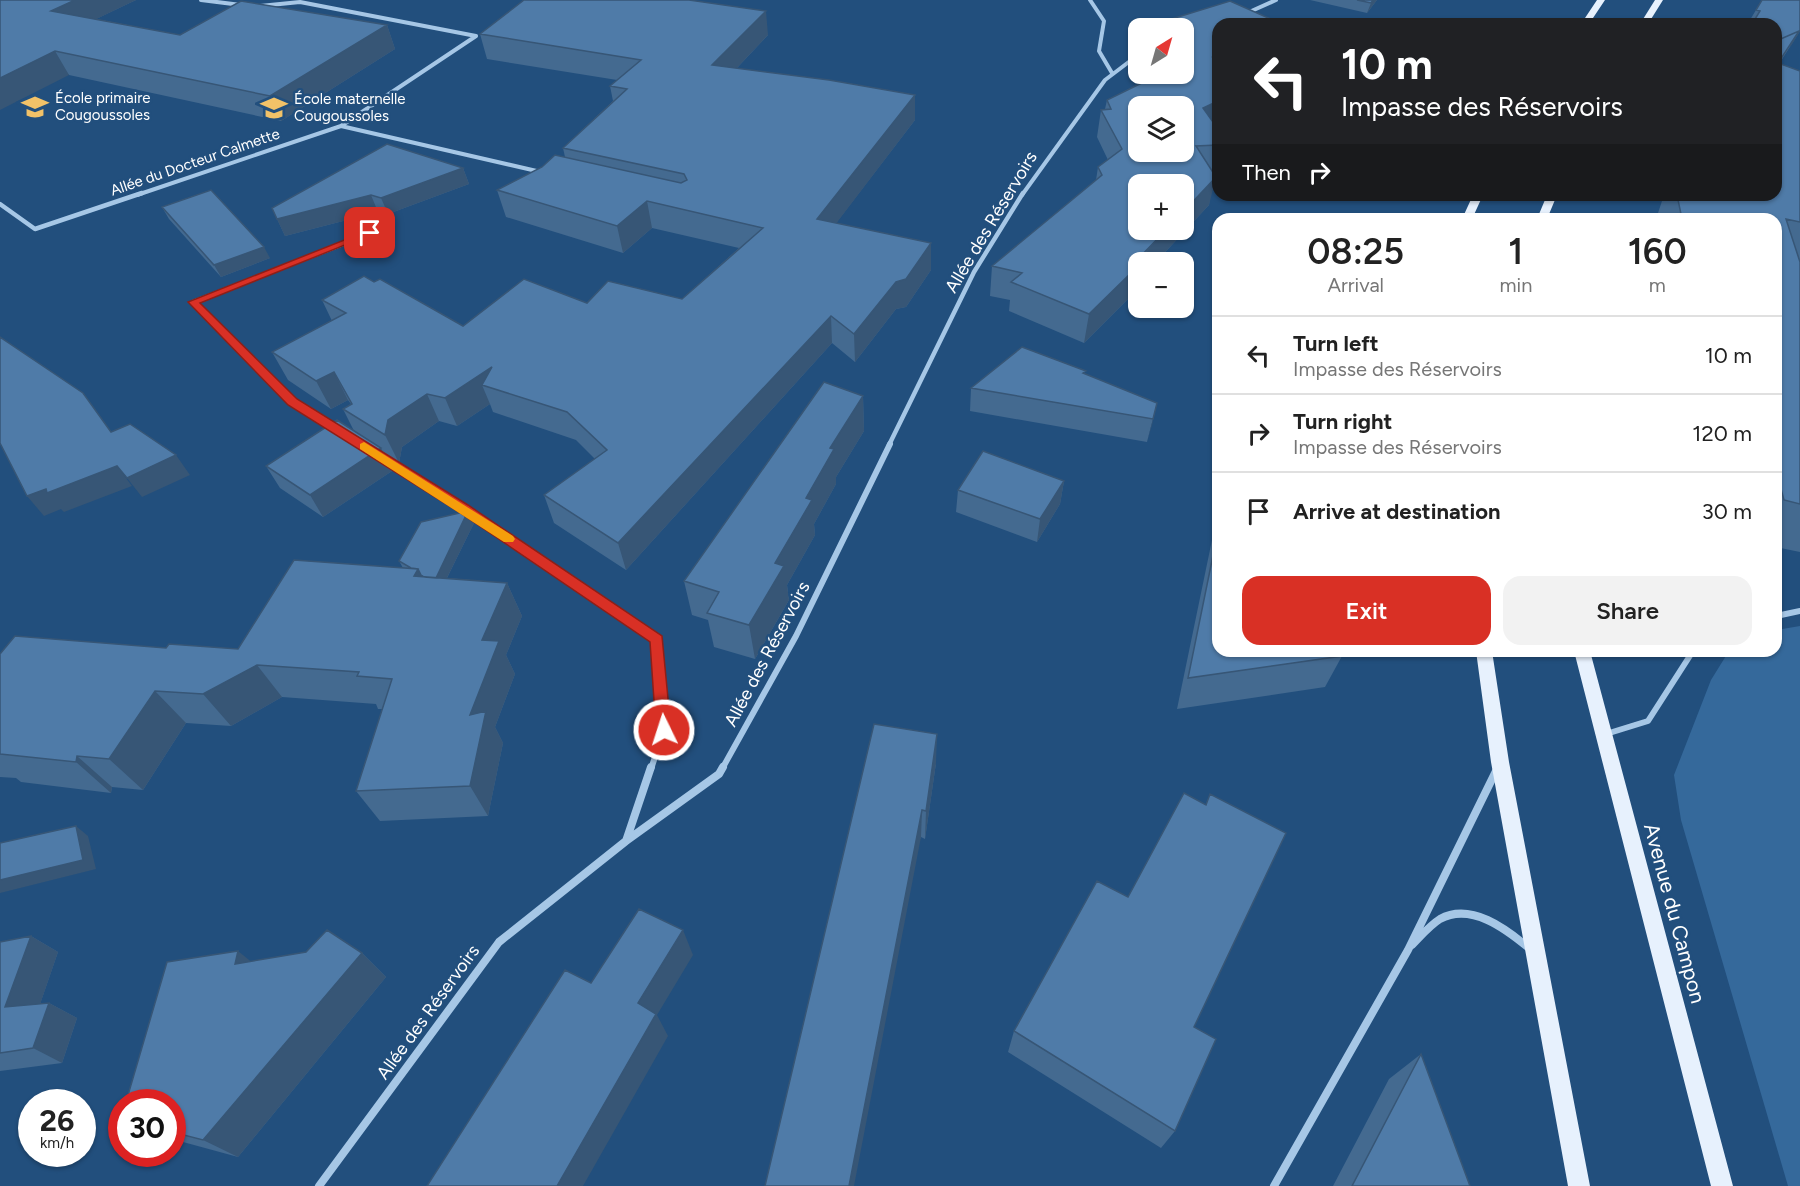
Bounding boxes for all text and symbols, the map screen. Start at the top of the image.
north arrow [1128,18,1194,84]
map controls [1128,18,1194,318]
text: 10 m [1341,39,1433,90]
icon: left [1242,42,1320,120]
place label: École primaire Cougoussoles [55,89,150,124]
place label: École maternelle Cougoussoles [294,90,406,125]
text: Impasse des Réservoirs [1341,90,1623,123]
school or university icon: École primaire Cougoussoles [20,92,50,122]
school or university icon: École maternelle Cougoussoles [259,93,289,123]
button: layers [1128,96,1194,162]
street label: Allée du Docteur Calmette [108,125,282,199]
street label: Allée des Réservoirs [940,147,1042,297]
icon: right [1303,156,1336,189]
text: Then [1242,159,1291,186]
button: + [1128,174,1194,240]
pin [344,207,395,258]
icon: arrive [353,216,386,249]
text: 08:25 [1307,230,1404,273]
text: 1 [1508,230,1523,273]
text: 160 [1628,230,1687,273]
button: − [1128,252,1194,318]
text: Arrival [1328,273,1384,297]
text: min [1500,273,1532,297]
text: m [1649,273,1666,297]
text: Turn left [1293,330,1379,357]
icon: left [1242,339,1275,372]
text: 10 m [1705,342,1752,369]
text: Impasse des Réservoirs [1293,357,1502,381]
text: Turn right [1293,408,1392,435]
icon: right [1242,417,1275,450]
text: 120 m [1692,420,1752,447]
text: Impasse des Réservoirs [1293,435,1502,459]
icon: arrive [1242,495,1275,528]
text: Arrive at destination [1293,498,1501,525]
text: 30 m [1702,498,1752,525]
button: Exit [1242,576,1491,645]
button: Share [1503,576,1752,645]
street label: Allée des Réservoirs [719,578,815,730]
position arrow [632,698,696,762]
street label: Avenue du Campon [1639,820,1711,1006]
street label: Allée des Réservoirs [372,940,484,1084]
speed limit sign: 30 [108,1089,186,1167]
text: 26 [40,1102,74,1139]
text: km/h [40,1134,74,1152]

